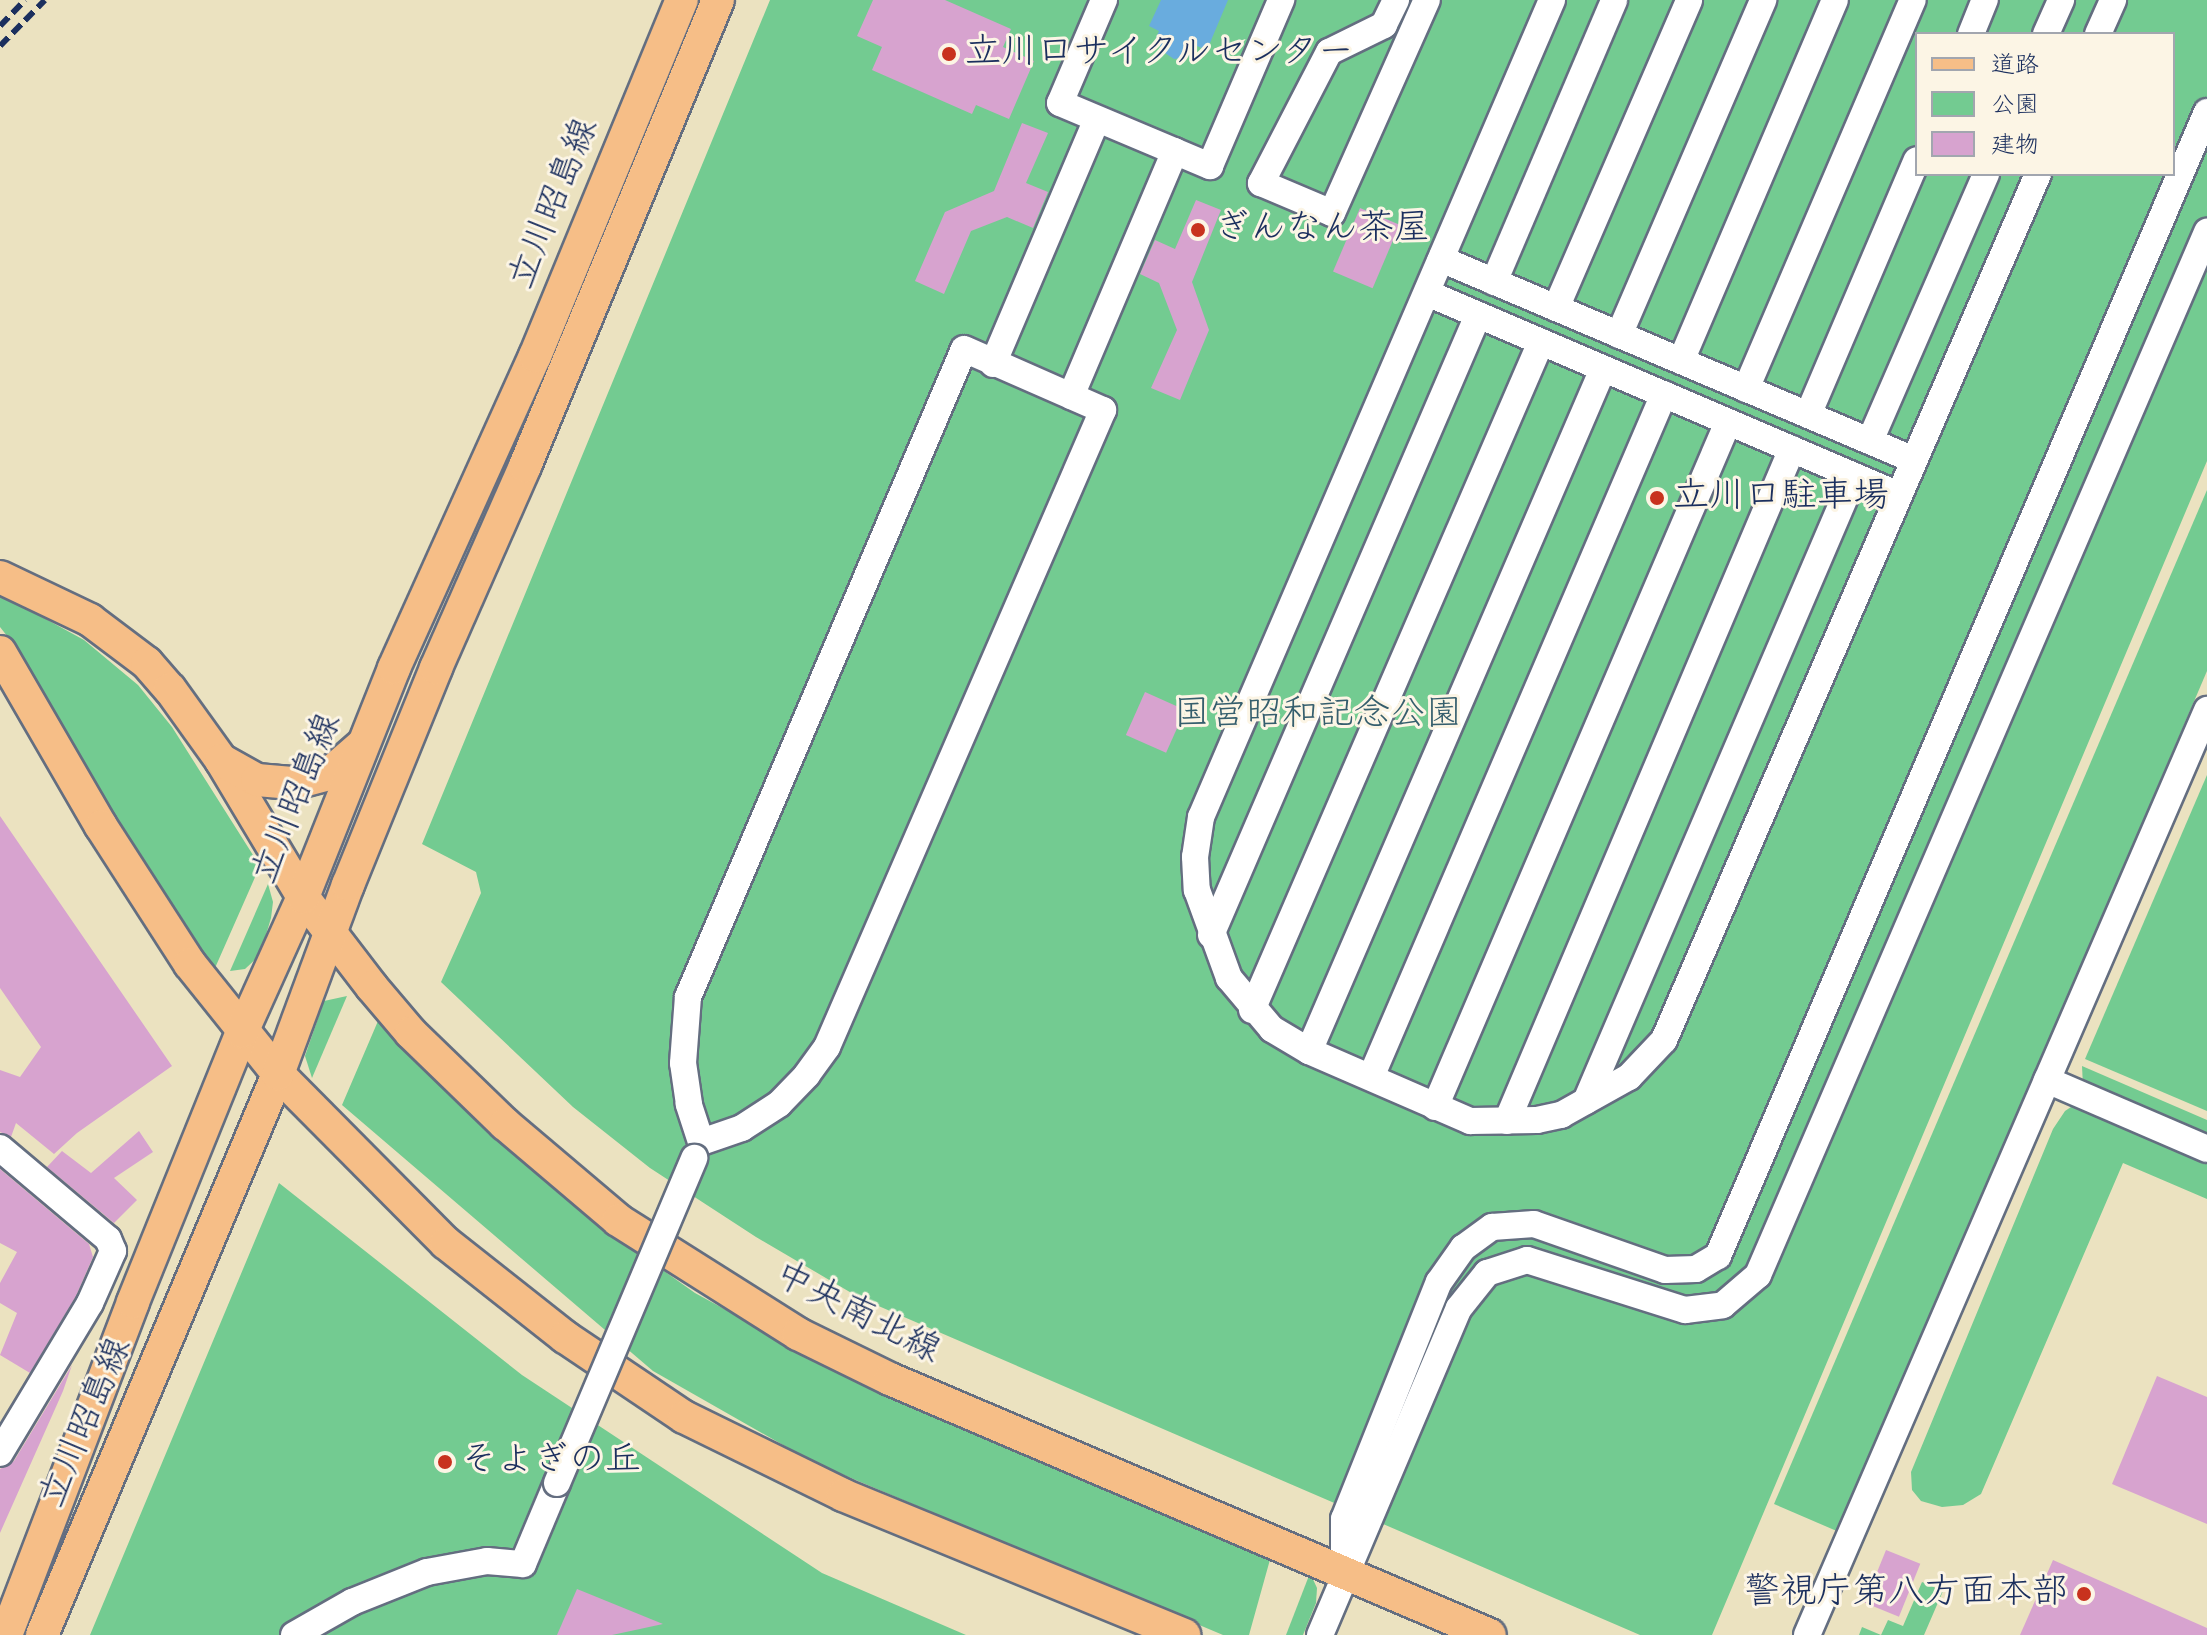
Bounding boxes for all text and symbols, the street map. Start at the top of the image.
place label: 立川口サイクルセンター [965,32,1361,76]
legend [1915,32,2175,176]
marker: 立川口サイクルセンター [940,45,958,63]
text: 道路 [1991,49,2039,84]
text: 公園 [1991,89,2039,124]
street label: 立川昭島線 [501,112,609,296]
text: 建物 [1991,129,2039,164]
place label: ぎんなん茶屋 [1214,208,1430,252]
marker: ぎんなん茶屋 [1189,221,1207,239]
place label: 立川口駐車場 [1673,476,1889,520]
marker: 立川口駐車場 [1648,489,1666,507]
park label: 国営昭和記念公園 [1174,694,1462,738]
street label: 立川昭島線 [244,707,352,891]
street label: 中央南北線 [767,1254,947,1374]
street label: 立川昭島線 [32,1332,142,1514]
place label: そよぎの丘 [461,1440,641,1484]
marker: そよぎの丘 [436,1453,454,1471]
place label: 警視庁第八方面本部 [1744,1572,2068,1616]
marker: 警視庁第八方面本部 [2075,1585,2093,1603]

